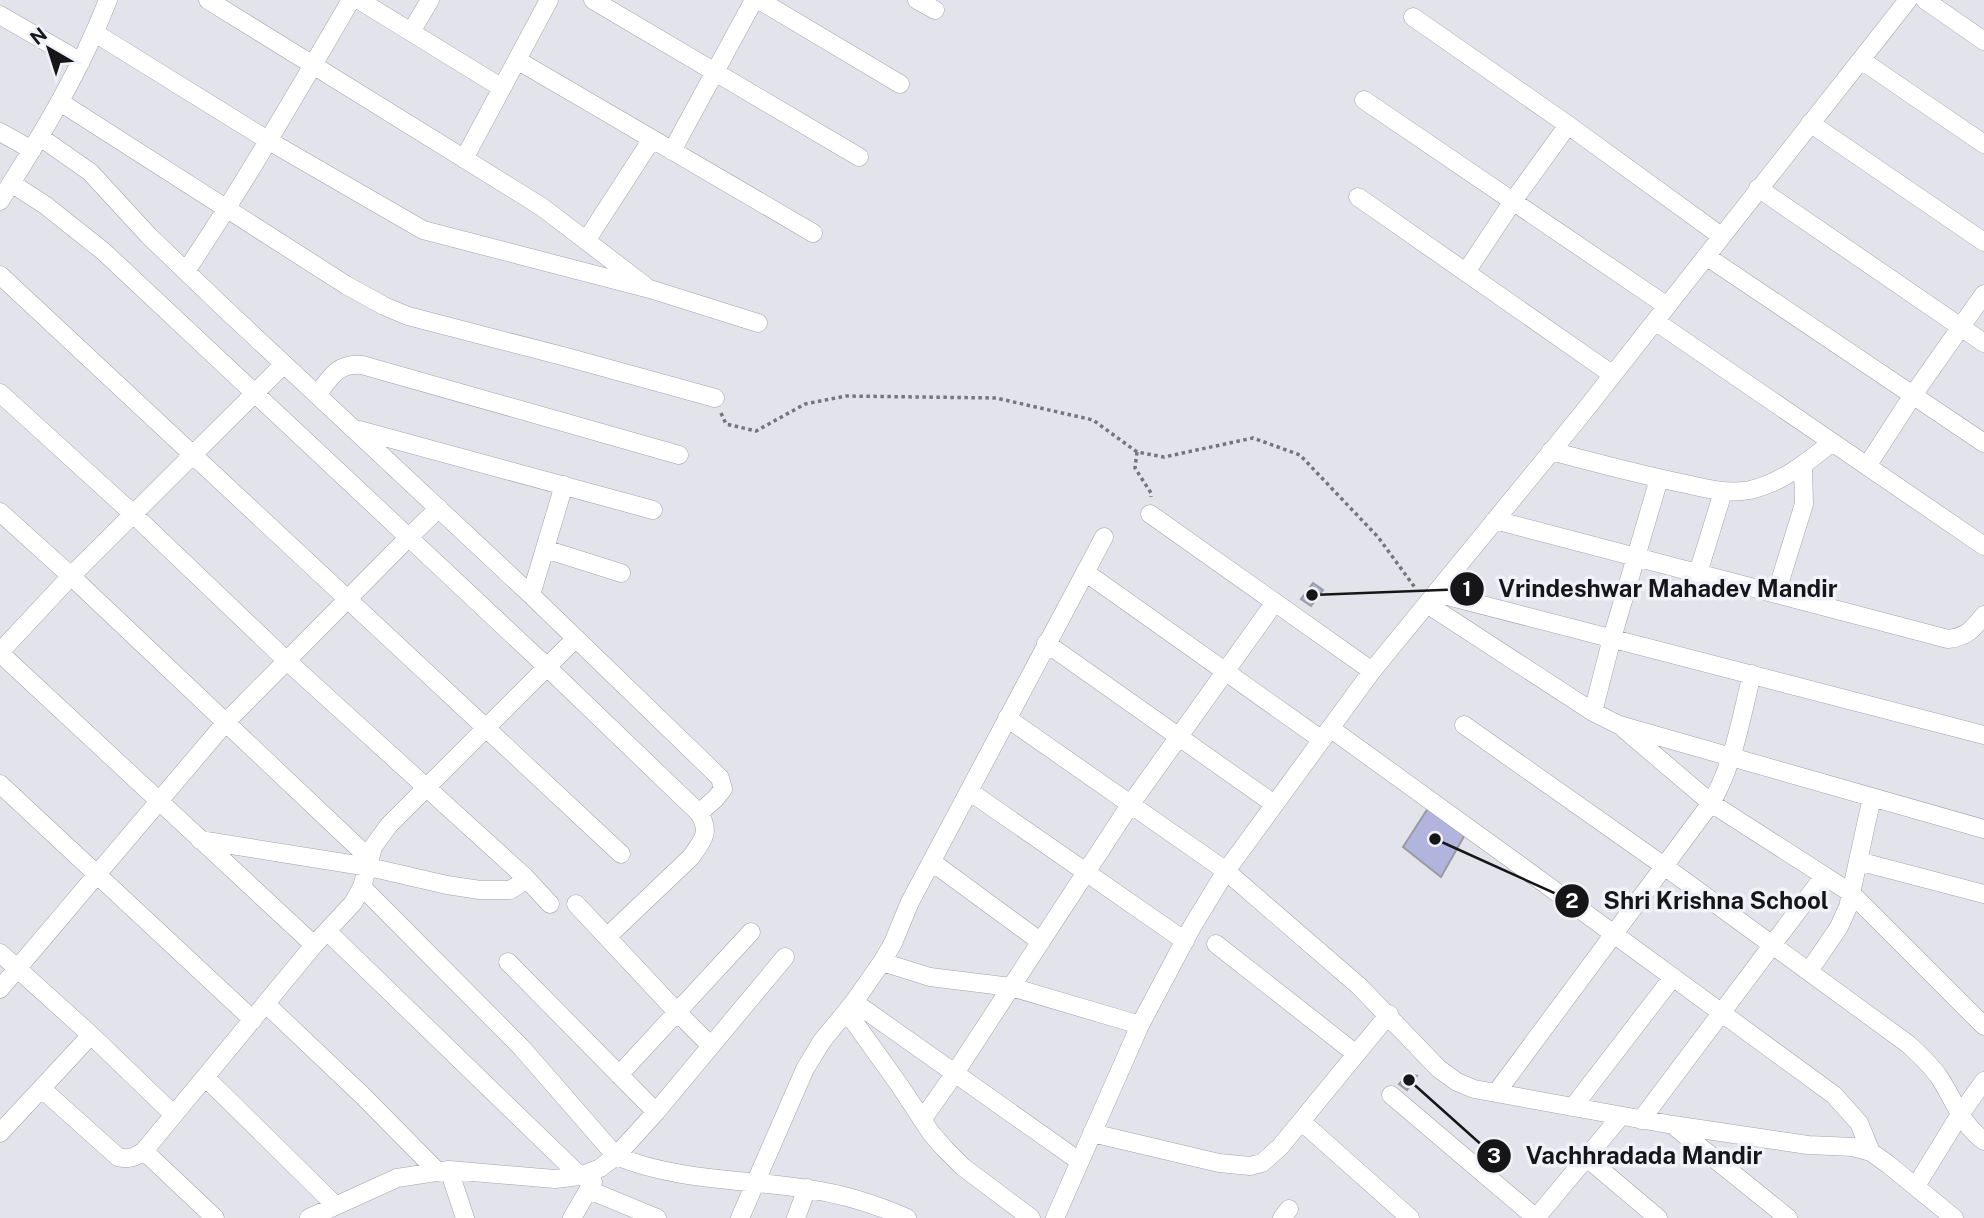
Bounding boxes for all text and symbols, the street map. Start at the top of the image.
north arrow [14,14,84,84]
text: N [26,23,51,49]
callout: Vrindeshwar Mahadev Mandir [1449,567,1852,612]
text: Vrindeshwar Mahadev Mandir [1498,574,1838,602]
text: 1 [1463,576,1472,601]
callout: Shri Krishna School [1554,878,1843,923]
text: Shri Krishna School [1603,886,1829,914]
text: 2 [1565,888,1579,913]
callout: Vachhradada Mandir [1476,1134,1776,1179]
text: Vachhradada Mandir [1526,1141,1762,1169]
text: 3 [1487,1143,1501,1168]

